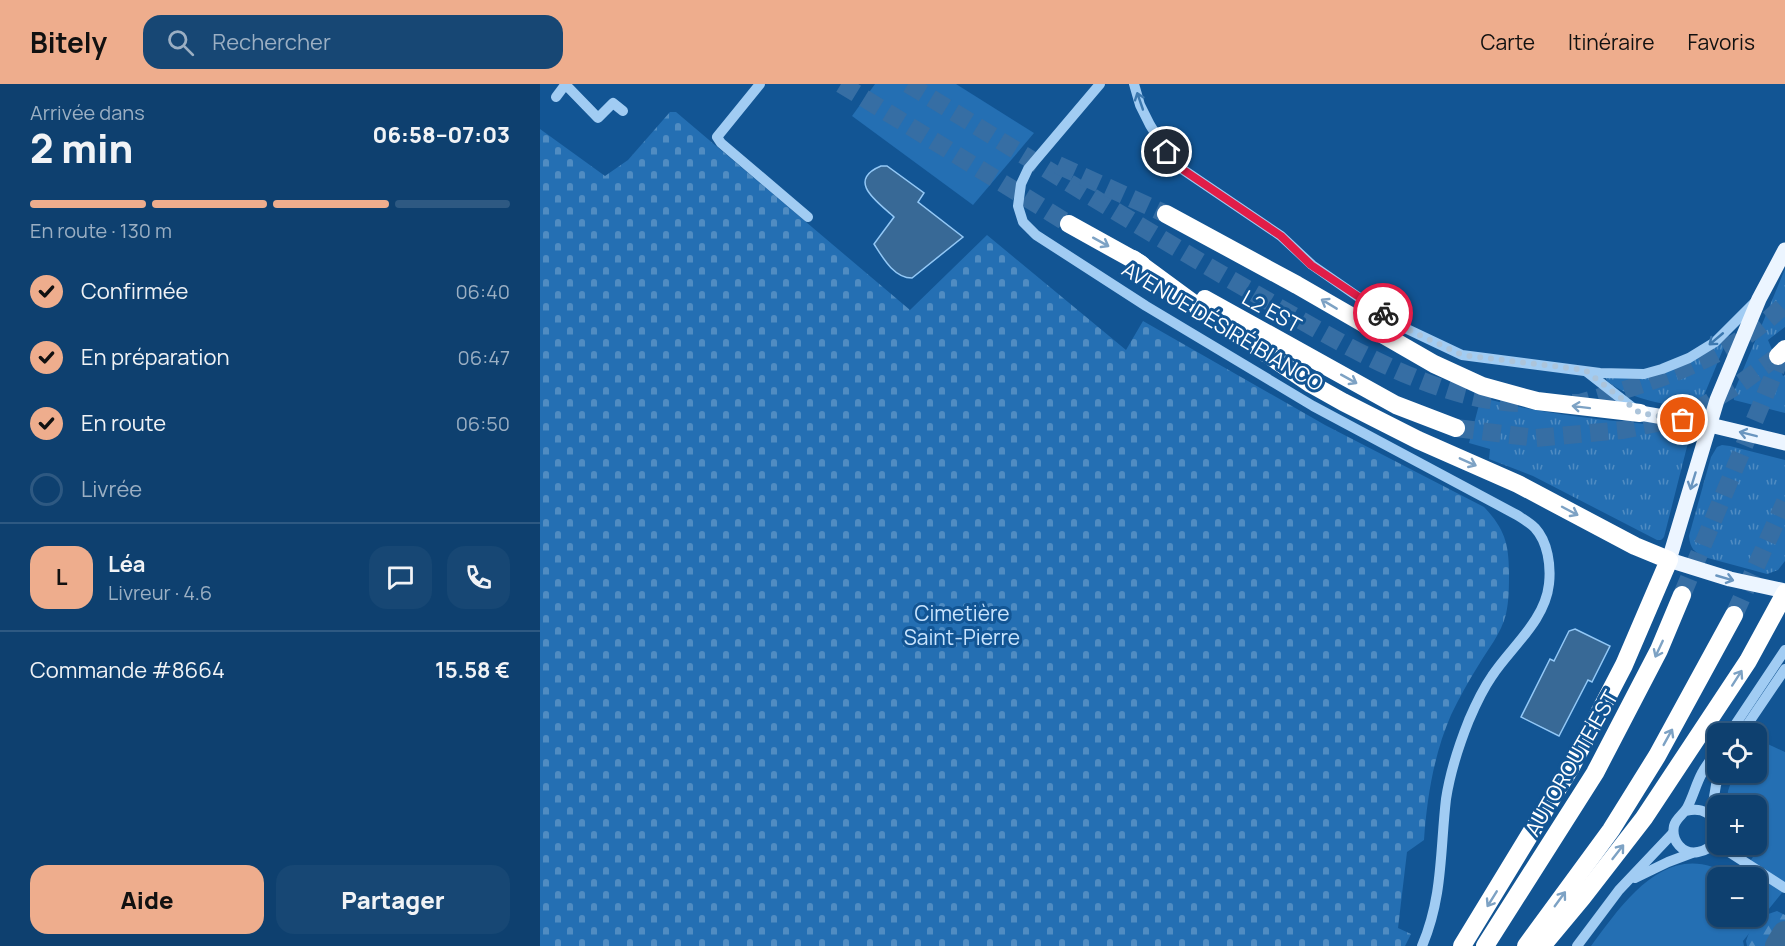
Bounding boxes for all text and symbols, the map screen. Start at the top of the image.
search box [143,15,563,69]
text: Bitely [30,23,107,61]
icon: search [164,26,197,59]
text: Rechercher [212,27,331,57]
text: Carte [1481,28,1535,56]
text: Itinéraire [1568,28,1654,56]
text: Favoris [1687,28,1755,56]
one-way arrow [1133,92,1144,111]
text: Arrivée dans [30,99,145,126]
text: 06:58–07:03 [373,120,510,150]
text: 2 min [30,121,133,175]
pin [1141,126,1192,177]
icon: home [1150,135,1183,168]
text: En route · 130 m [30,217,172,244]
one-way arrow [1092,236,1109,248]
street label: AVENUE DÉSIRÉ BIANCO [1117,255,1329,397]
icon: check [30,275,63,308]
text: Confirmée [81,276,188,306]
text: 06:40 [455,278,510,305]
street label: L2 EST [1237,283,1307,339]
courier [1353,283,1413,343]
one-way arrow [1321,297,1338,309]
icon: bike [1367,297,1400,330]
one-way arrow [1709,332,1724,346]
icon: check [30,341,63,374]
text: En préparation [81,342,229,372]
text: 06:47 [458,344,510,371]
one-way arrow [1340,373,1357,385]
pin [1657,394,1708,445]
one-way arrow [1572,401,1592,412]
icon: bag [1666,403,1699,436]
icon: check [30,407,63,440]
text: En route [81,408,166,438]
text: 06:50 [456,410,510,437]
one-way arrow [1739,427,1758,439]
one-way arrow [1459,457,1477,468]
one-way arrow [1687,471,1698,490]
text: Livrée [81,474,142,504]
one-way arrow [1561,505,1578,517]
button: chat [369,546,432,609]
button: phone [447,546,510,609]
text: Léa [108,549,145,579]
text: L [56,562,67,592]
one-way arrow [1715,573,1734,584]
text: Livreur · 4.6 [108,579,212,606]
park label: Cimetière Saint-Pierre [904,599,1020,651]
one-way arrow [1653,640,1664,658]
text: Commande #8664 [30,655,225,685]
text: 15.58 € [435,655,510,685]
one-way arrow [1731,670,1743,687]
street label: AUTOROUTE EST [1518,685,1624,841]
map controls [1707,723,1767,927]
button: locate [1707,723,1767,783]
one-way arrow [1663,728,1674,746]
button: + [1707,795,1767,855]
one-way arrow [1612,844,1625,860]
button: Aide [30,865,264,934]
button: Partager [276,865,510,934]
button: − [1707,867,1767,927]
one-way arrow [1485,890,1497,907]
one-way arrow [1554,891,1566,907]

